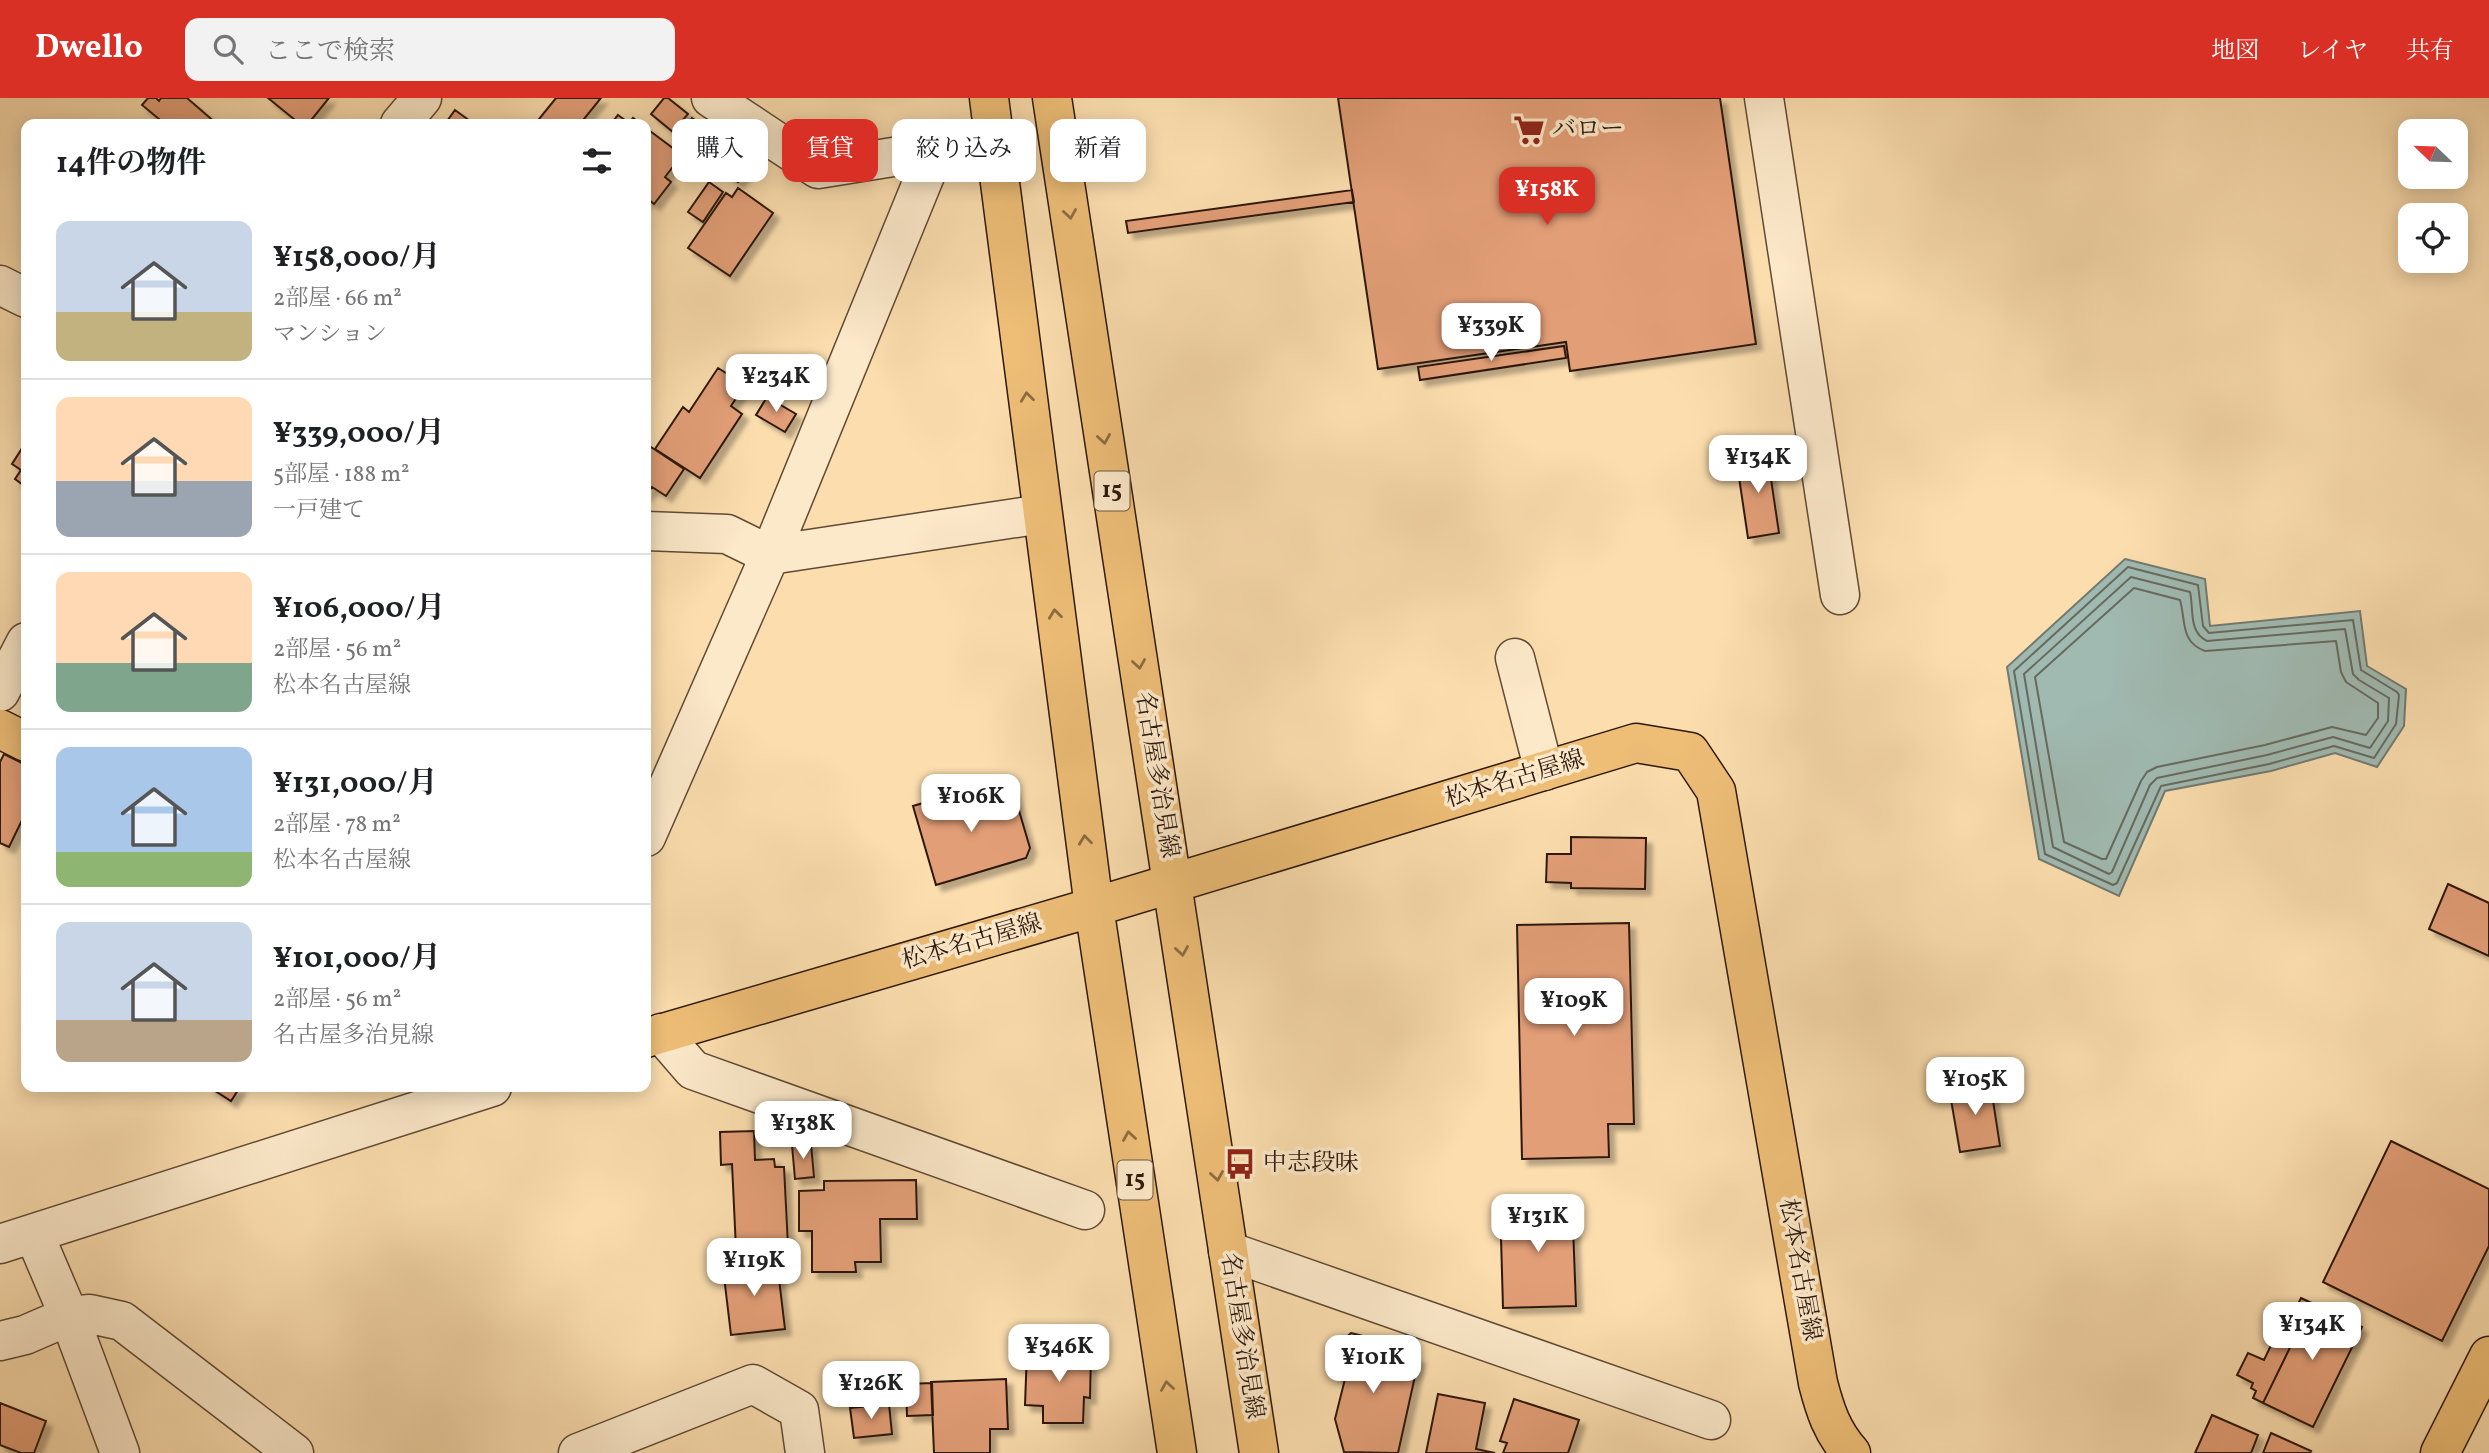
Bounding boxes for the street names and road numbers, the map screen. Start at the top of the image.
road number: 15 [1094,472,1130,510]
street label: 名古屋多治見線 [1126,689,1186,861]
street label: 松本名古屋線 [1441,743,1589,817]
street label: 松本名古屋線 [898,907,1046,979]
road number: 15 [1118,1161,1152,1200]
street label: 松本名古屋線 [1770,1196,1828,1344]
street label: 名古屋多治見線 [1211,1250,1271,1422]

